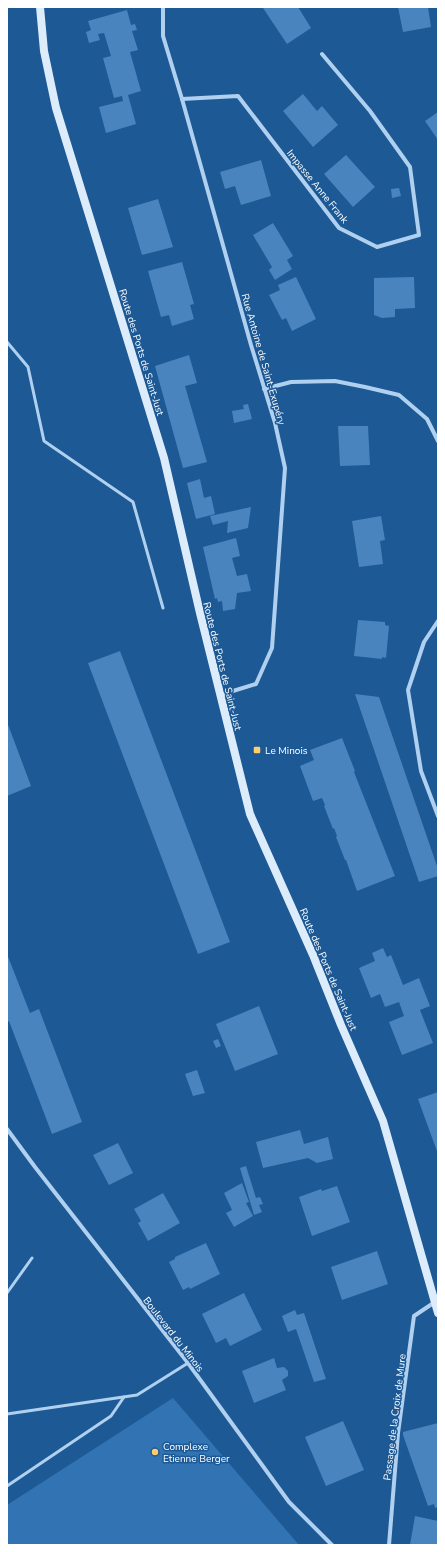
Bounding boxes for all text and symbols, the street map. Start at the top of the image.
street label: Impasse Anne Frank [283,147,352,227]
street label: Route des Ports de Saint-Just [115,287,167,418]
street label: Rue Antoine de Saint-Exupéry [238,292,289,427]
street label: Route des Ports de Saint-Just [199,601,245,732]
place label: Le Minois [265,744,308,758]
marker: Le Minois [252,745,262,755]
street label: Route des Ports de Saint-Just [296,906,360,1033]
street label: Boulevard du Minois [139,1294,207,1375]
street label: Passage de la Croix de Mure [380,1353,410,1481]
place label: Complexe Etienne Berger [163,1440,230,1466]
marker: Complexe Etienne Berger [150,1447,160,1457]

